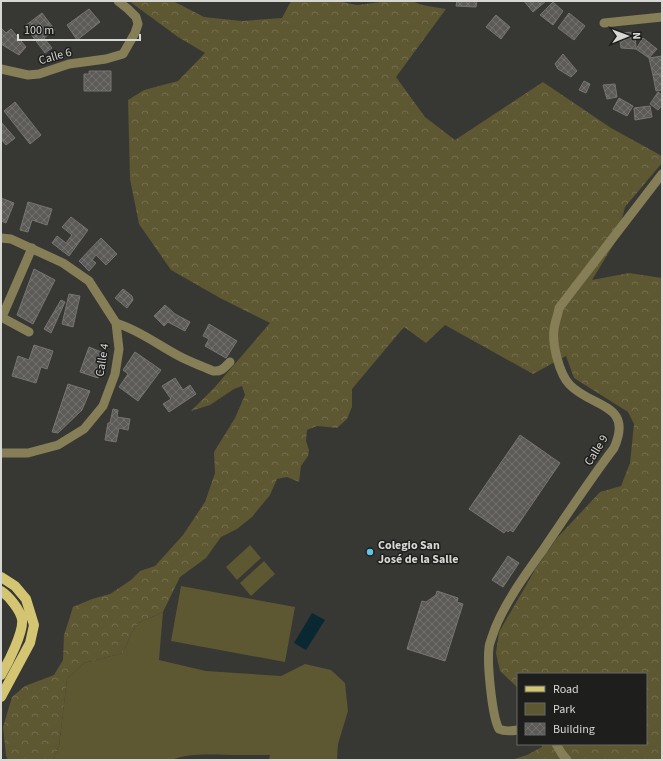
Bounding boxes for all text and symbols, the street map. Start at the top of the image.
scale bar [18,16,140,42]
north arrow [607,16,647,56]
text: 100 m [24,22,54,39]
text: N [629,32,644,40]
street label: Calle 6 [37,44,74,69]
street label: Calle 4 [91,342,114,378]
street label: Calle 9 [580,432,612,469]
place label: Colegio San José de la Salle [378,537,458,568]
marker: Colegio San José de la Salle [365,547,375,557]
legend [517,673,647,745]
text: Road [553,681,579,698]
text: Park [553,701,575,718]
text: Building [553,721,595,738]

